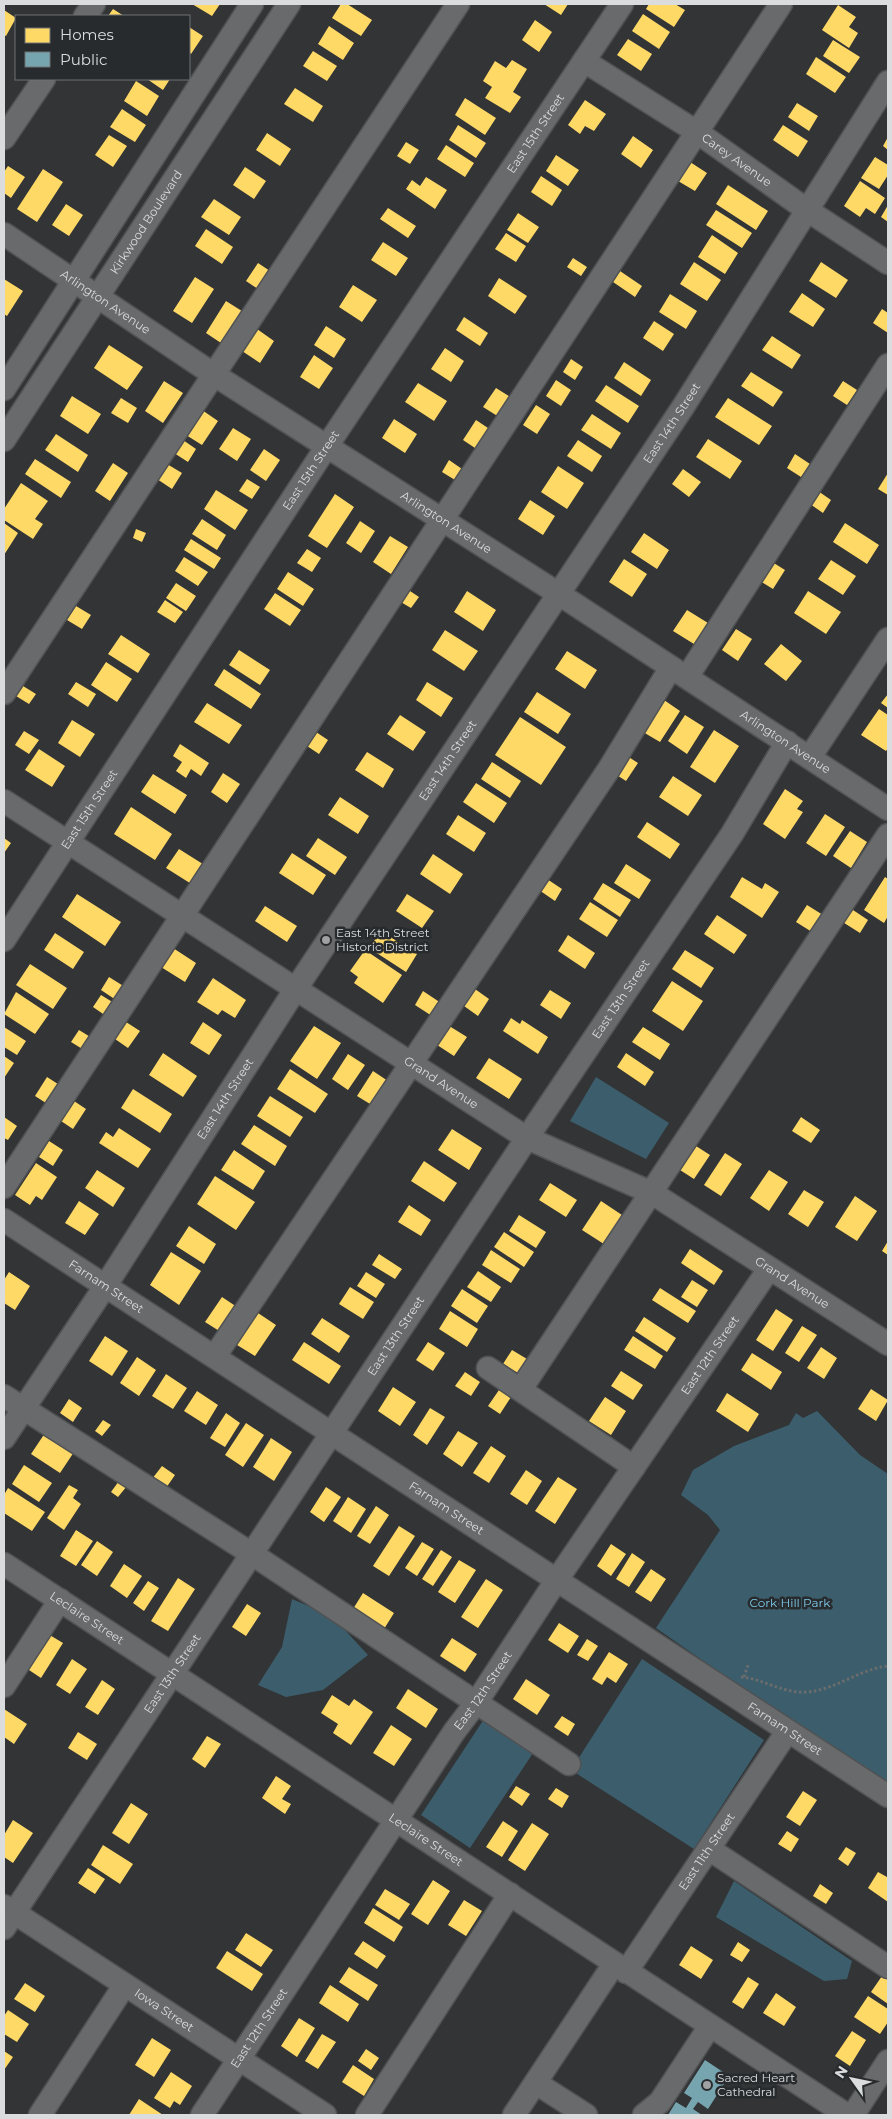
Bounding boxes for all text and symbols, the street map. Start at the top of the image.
legend [15,15,190,80]
text: Homes [60,25,114,44]
text: Public [60,50,108,69]
street label: East 15th Street [503,90,567,176]
street label: Carey Avenue [699,130,775,190]
street label: Kirkwood Boulevard [106,167,185,277]
street label: Arlington Avenue [58,266,153,337]
street label: East 14th Street [640,380,704,466]
street label: East 15th Street [279,427,342,513]
street label: Arlington Avenue [398,487,495,556]
street label: Arlington Avenue [738,707,834,777]
street label: East 14th Street [415,717,480,803]
street label: East 15th Street [57,766,121,852]
place label: East 14th Street Historic District [336,925,430,954]
marker: East 14th Street Historic District [320,934,332,946]
street label: East 13th Street [588,956,652,1041]
street label: Grand Avenue [401,1053,481,1112]
street label: East 14th Street [193,1055,257,1142]
street label: Grand Avenue [752,1253,832,1312]
street label: Farnam Street [66,1256,147,1316]
street label: East 13th Street [364,1293,427,1378]
street label: East 12th Street [677,1312,742,1398]
street label: Farnam Street [406,1478,487,1538]
street label: Leclaire Street [47,1588,127,1648]
park label: Cork Hill Park [750,1595,831,1610]
street label: East 13th Street [140,1631,204,1716]
street label: East 12th Street [450,1648,515,1733]
street label: Farnam Street [745,1698,826,1758]
street label: Leclaire Street [386,1810,466,1869]
street label: East 11th Street [675,1810,738,1893]
street label: Iowa Street [132,1985,197,2035]
street label: East 12th Street [227,1985,291,2071]
north arrow [827,2054,877,2104]
text: N [830,2062,852,2082]
place label: Sacred Heart Cathedral [717,2070,795,2099]
marker: Sacred Heart Cathedral [701,2079,713,2091]

